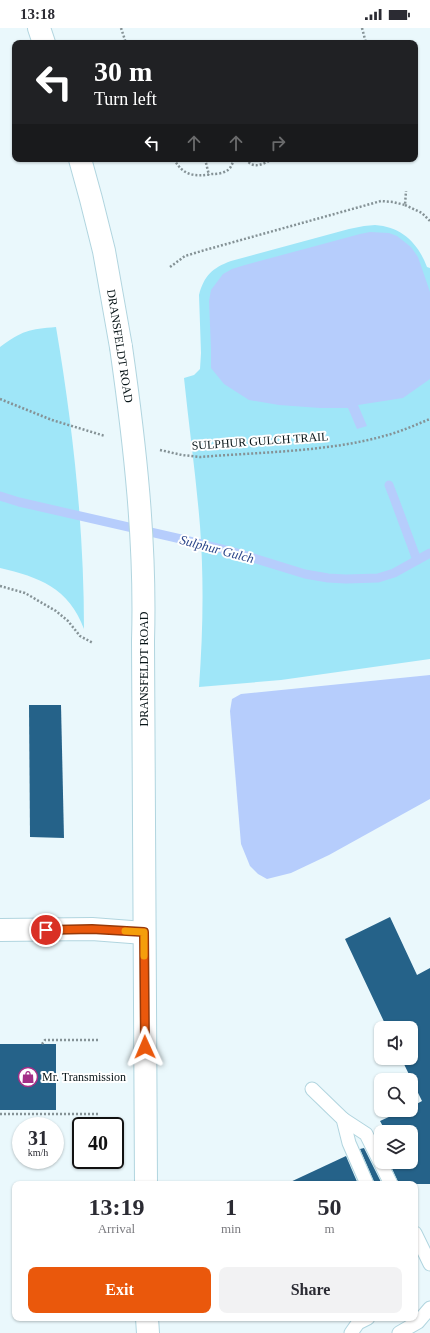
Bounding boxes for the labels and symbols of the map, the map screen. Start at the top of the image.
street label: DRANSFELDT ROAD [104,288,136,404]
street label: SULPHUR GULCH TRAIL [191,429,329,453]
water label: Sulphur Gulch [178,532,256,566]
street label: DRANSFELDT ROAD [137,611,151,726]
pin [29,913,63,947]
position arrow [124,1026,166,1068]
shop icon: Mr. Transmission [17,1066,39,1088]
place label: Mr. Transmission [42,1070,126,1084]
speed limit sign: 40 [72,1117,124,1169]

